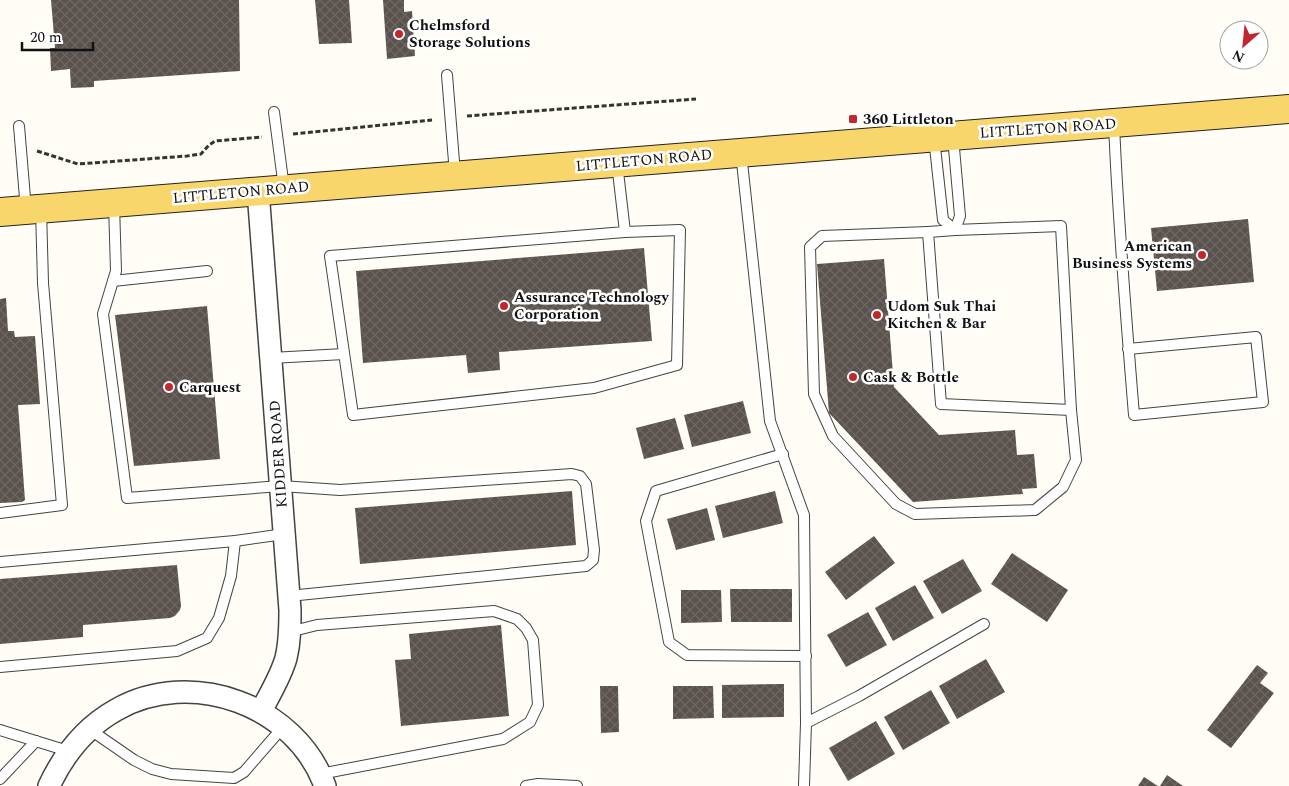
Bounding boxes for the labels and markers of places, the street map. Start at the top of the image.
place label: Chelmsford Storage Solutions [409,14,530,54]
marker: Chelmsford Storage Solutions [393,28,405,40]
place label: 360 Littleton [863,108,954,131]
marker: 360 Littleton [847,113,859,125]
place label: American Business Systems [1072,235,1192,275]
marker: American Business Systems [1196,249,1208,261]
place label: Assurance Technology Corporation [514,286,669,326]
place label: Udom Suk Thai Kitchen & Bar [887,295,996,335]
marker: Assurance Technology Corporation [498,300,510,312]
marker: Udom Suk Thai Kitchen & Bar [871,309,883,321]
place label: Cask & Bottle [863,366,959,389]
marker: Cask & Bottle [847,371,859,383]
place label: Carquest [179,376,241,399]
marker: Carquest [163,381,175,393]

